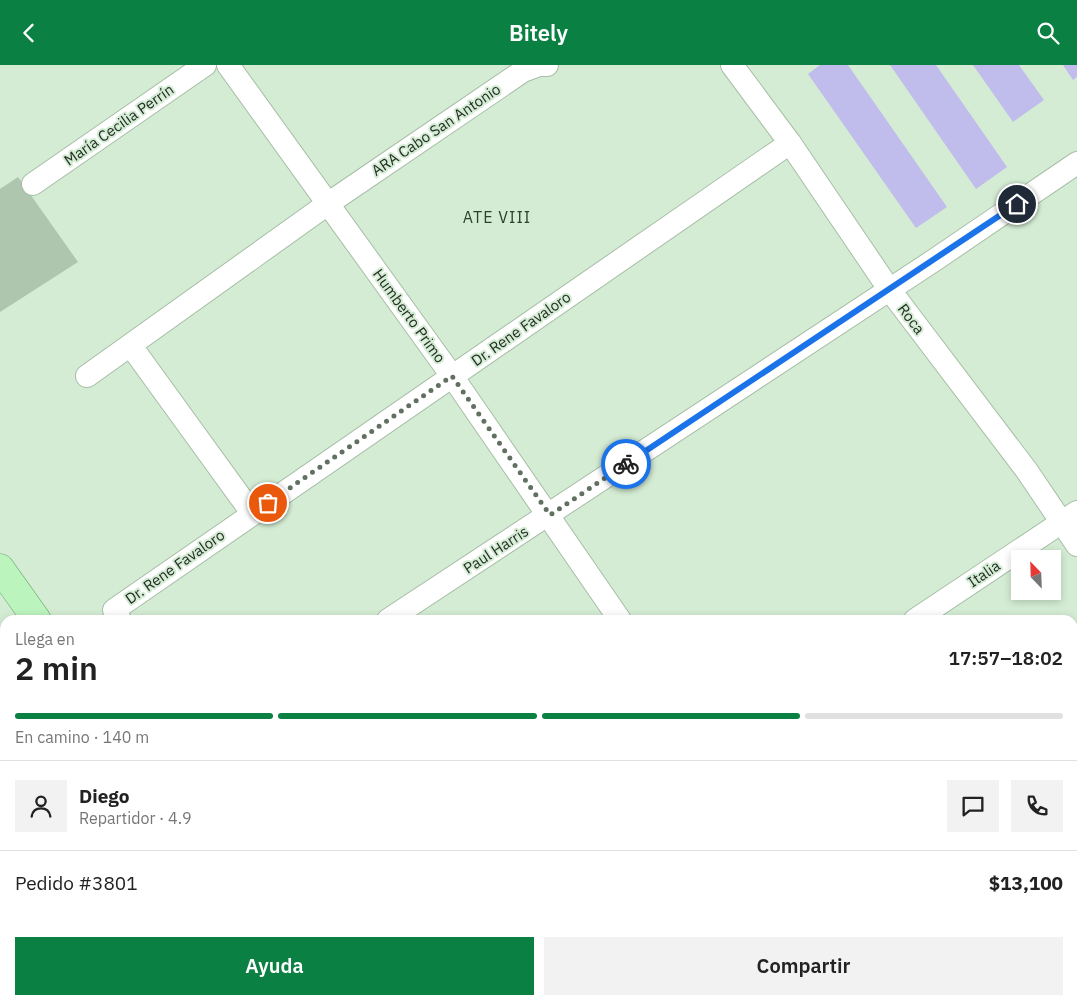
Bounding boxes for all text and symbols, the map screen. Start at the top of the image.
text: Bitely [509,18,568,47]
icon: back [15,19,43,47]
icon: search [1034,19,1062,47]
street label: ARA Cabo San Antonio [368,79,504,180]
street label: María Cecilia Perrín [60,80,177,170]
pin [996,183,1038,225]
icon: home [1003,190,1031,218]
district label: ATE VIII [463,207,531,227]
street label: Humberto Primo [369,265,450,366]
street label: Dr. Rene Favaloro [467,287,574,370]
street label: Roca [894,300,929,338]
courier [601,439,651,489]
icon: bike [612,450,640,478]
pin [247,482,289,524]
icon: bag [254,489,282,517]
street label: Paul Harris [460,522,532,578]
street label: Dr. Rene Favaloro [121,525,228,608]
north arrow [1011,550,1061,600]
map controls [1011,550,1061,600]
street label: Italia [964,556,1004,591]
text: Llega en [15,629,75,649]
text: 17:57–18:02 [949,646,1063,670]
text: 2 min [15,647,98,689]
text: En camino · 140 m [15,727,149,747]
button: person [15,780,67,832]
button: chat [947,780,999,832]
button: phone [1011,780,1063,832]
text: Diego [79,784,129,808]
text: Repartidor · 4.9 [79,808,192,828]
text: Pedido #3801 [15,871,138,895]
text: $13,100 [989,871,1063,895]
button: Ayuda [15,937,534,995]
button: Compartir [544,937,1063,995]

